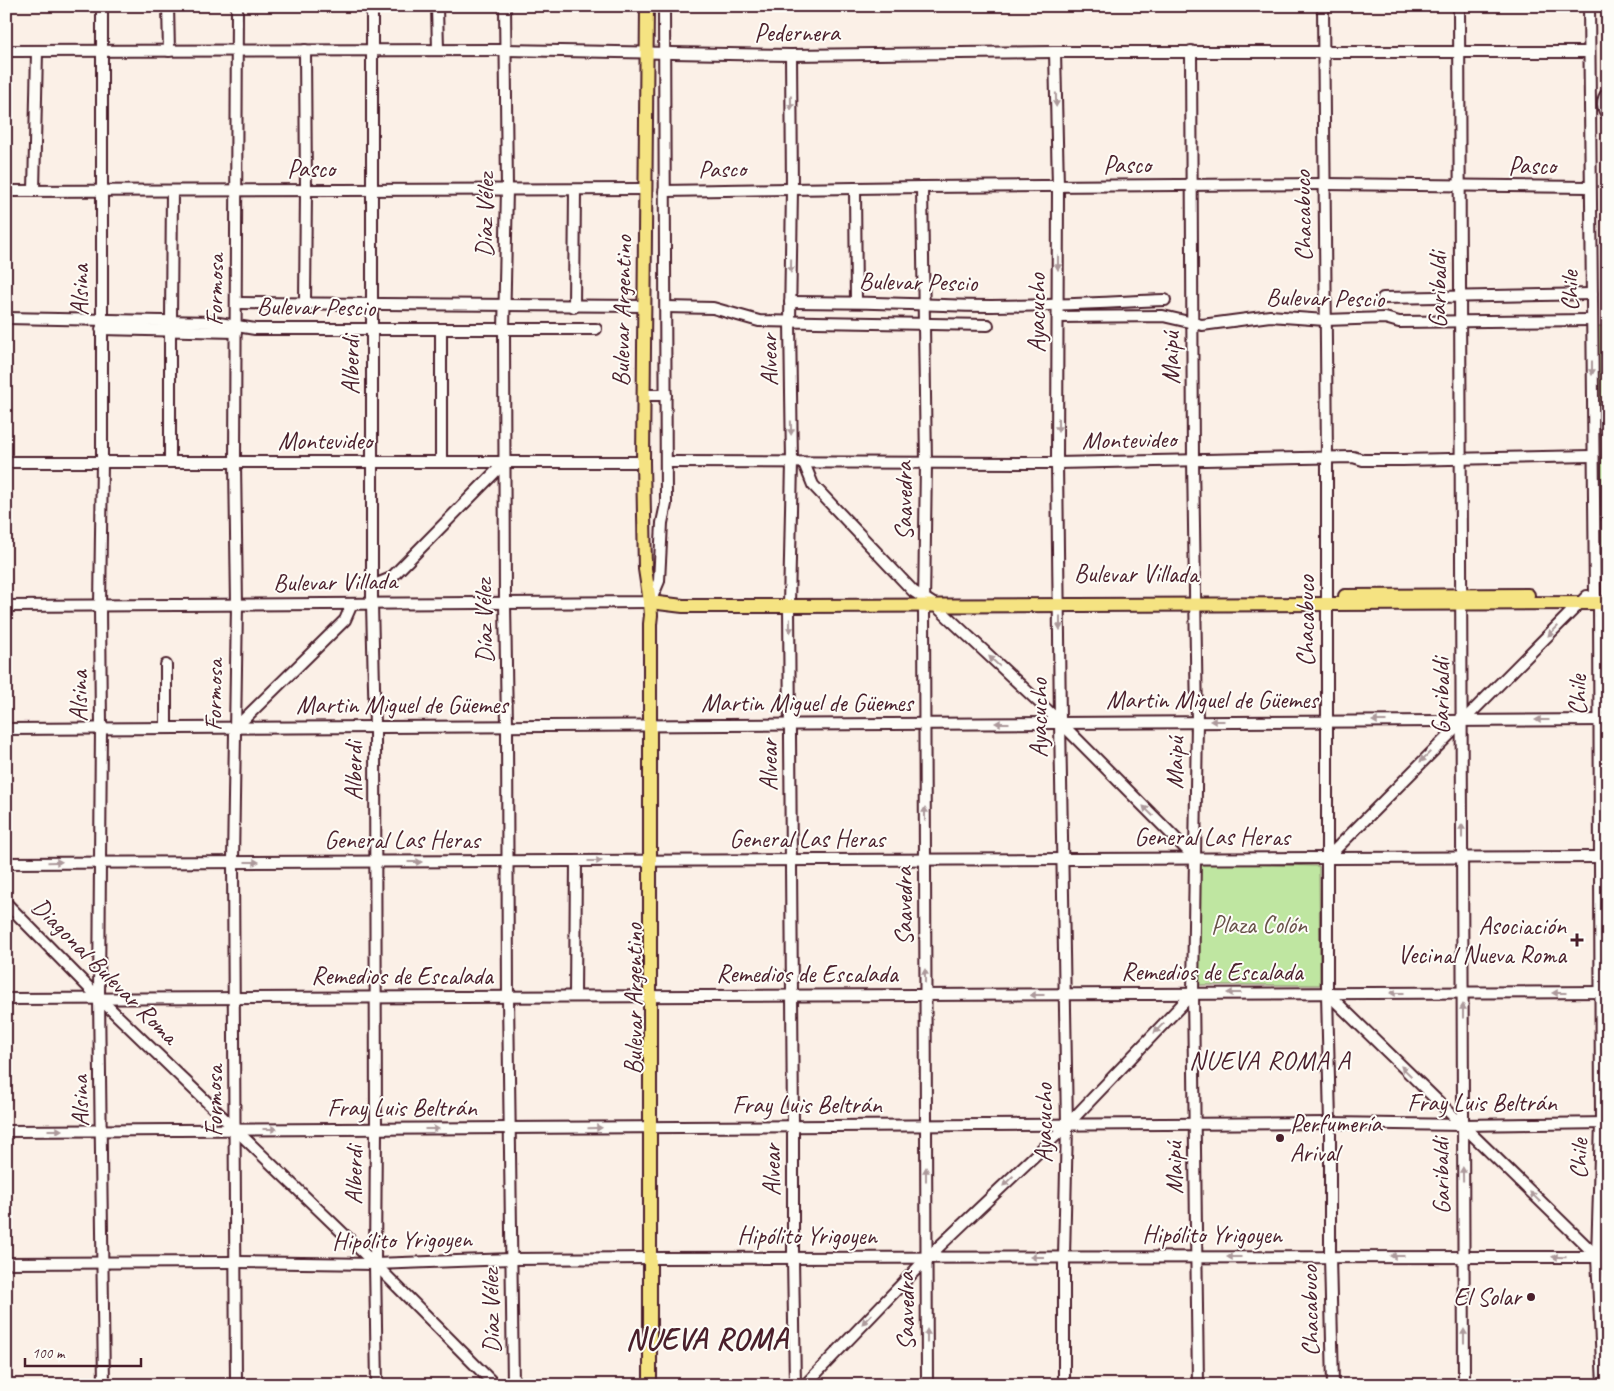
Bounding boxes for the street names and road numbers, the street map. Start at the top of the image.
street label: Pedernera [754,17,842,49]
street label: Pasco [1103,149,1154,181]
street label: Pasco [1508,150,1559,182]
street label: Pasco [287,153,338,185]
street label: Pasco [698,153,749,185]
street label: Chacabuco [1286,169,1320,262]
street label: Díaz Vélez [468,170,502,258]
street label: Bulevar Argentino [605,234,639,387]
street label: Garibaldi [1422,248,1454,328]
street label: Formosa [198,251,232,326]
street label: Alsina [64,262,96,316]
street label: Bulevar Pescio [859,265,979,299]
street label: Chile [1554,269,1586,311]
street label: Ayacucho [1021,272,1053,353]
street label: Bulevar Pescio [1266,281,1386,315]
street label: Bulevar Pescio [257,290,377,324]
street label: Maipú [1155,330,1187,384]
street label: Alberdi [335,332,367,395]
street label: Alvear [753,332,785,386]
street label: Montevideo [1082,423,1180,457]
street label: Montevideo [278,425,375,457]
street label: Saavedra [888,459,920,541]
street label: Bulevar Villada [1074,558,1201,590]
street label: Bulevar Villada [273,565,400,599]
street label: Chacabuco [1290,574,1322,666]
street label: Díaz Vélez [467,576,501,664]
street label: Garibaldi [1425,654,1457,734]
street label: Formosa [197,656,231,731]
street label: Alsina [63,668,95,722]
street label: Chile [1562,673,1594,715]
street label: Ayacucho [1023,677,1055,758]
street label: Martin Miguel de Güemes [1106,684,1320,716]
street label: Martin Miguel de Güemes [701,687,915,719]
street label: Martin Miguel de Güemes [296,689,510,721]
street label: Maipú [1159,735,1191,789]
street label: Alvear [753,737,785,791]
street label: Alberdi [338,738,370,801]
street label: General Las Heras [1134,821,1292,853]
street label: General Las Heras [729,823,887,855]
street label: General Las Heras [324,824,482,856]
street label: Saavedra [888,864,920,946]
street label: Diagonal Bulevar Roma [25,891,187,1053]
street label: Bulevar Argentino [618,922,650,1075]
street label: Remedios de Escalada [1121,956,1305,988]
street label: Remedios de Escalada [716,958,900,990]
street label: Remedios de Escalada [311,960,495,992]
street label: Formosa [198,1062,230,1137]
street label: Alsina [64,1073,96,1127]
street label: Ayacucho [1028,1082,1060,1163]
street label: Fray Luis Beltrán [1407,1087,1557,1119]
street label: Fray Luis Beltrán [732,1089,882,1121]
street label: Fray Luis Beltrán [327,1092,477,1124]
street label: Garibaldi [1424,1134,1458,1215]
street label: Chile [1563,1137,1595,1179]
street label: Maipú [1158,1140,1190,1194]
street label: Alberdi [337,1142,371,1205]
street label: Alvear [756,1142,788,1196]
street label: Hipólito Yrigoyen [1142,1219,1284,1251]
street label: Hipólito Yrigoyen [737,1220,879,1252]
street label: Hipólito Yrigoyen [332,1223,474,1257]
street label: Chacabuco [1293,1264,1327,1357]
street label: Díaz Vélez [474,1266,508,1354]
street label: Saavedra [890,1269,922,1351]

